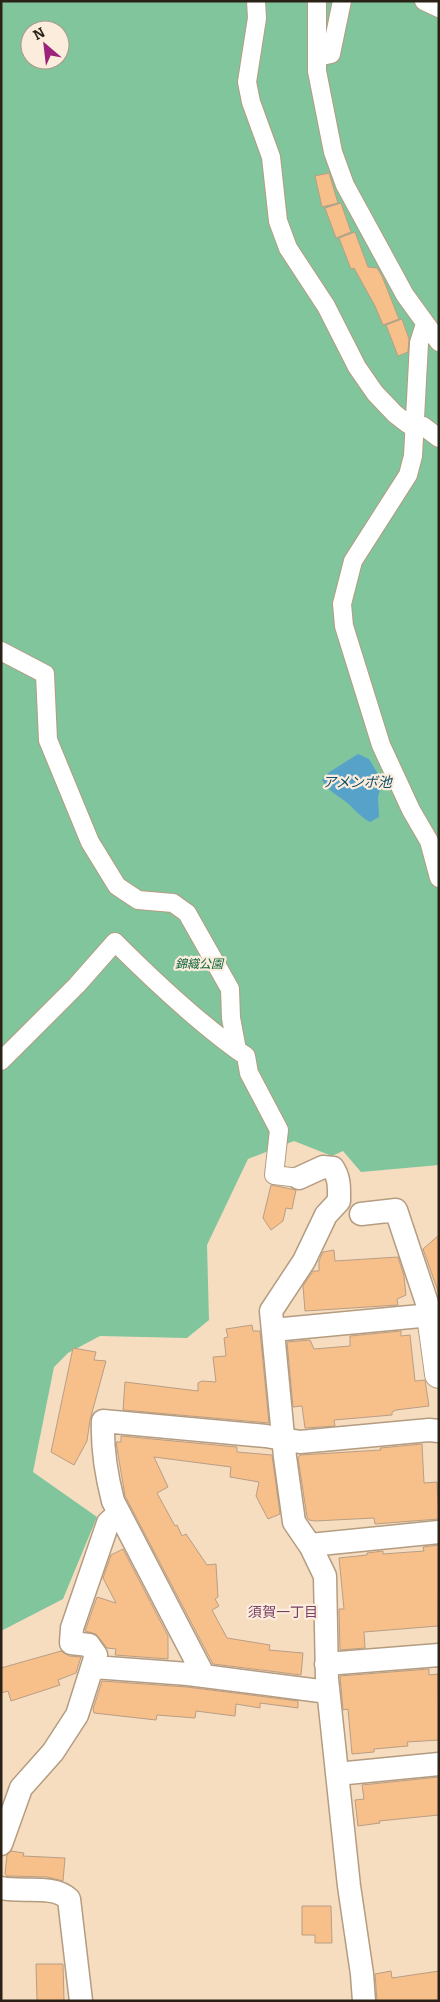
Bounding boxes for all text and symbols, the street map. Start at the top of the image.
north arrow [20,20,70,70]
text: N [30,24,48,44]
water label: アメンボ池 [322,774,394,791]
park label: 錦織公園 [175,957,225,971]
district label: 須賀一丁目 [248,1604,318,1621]

